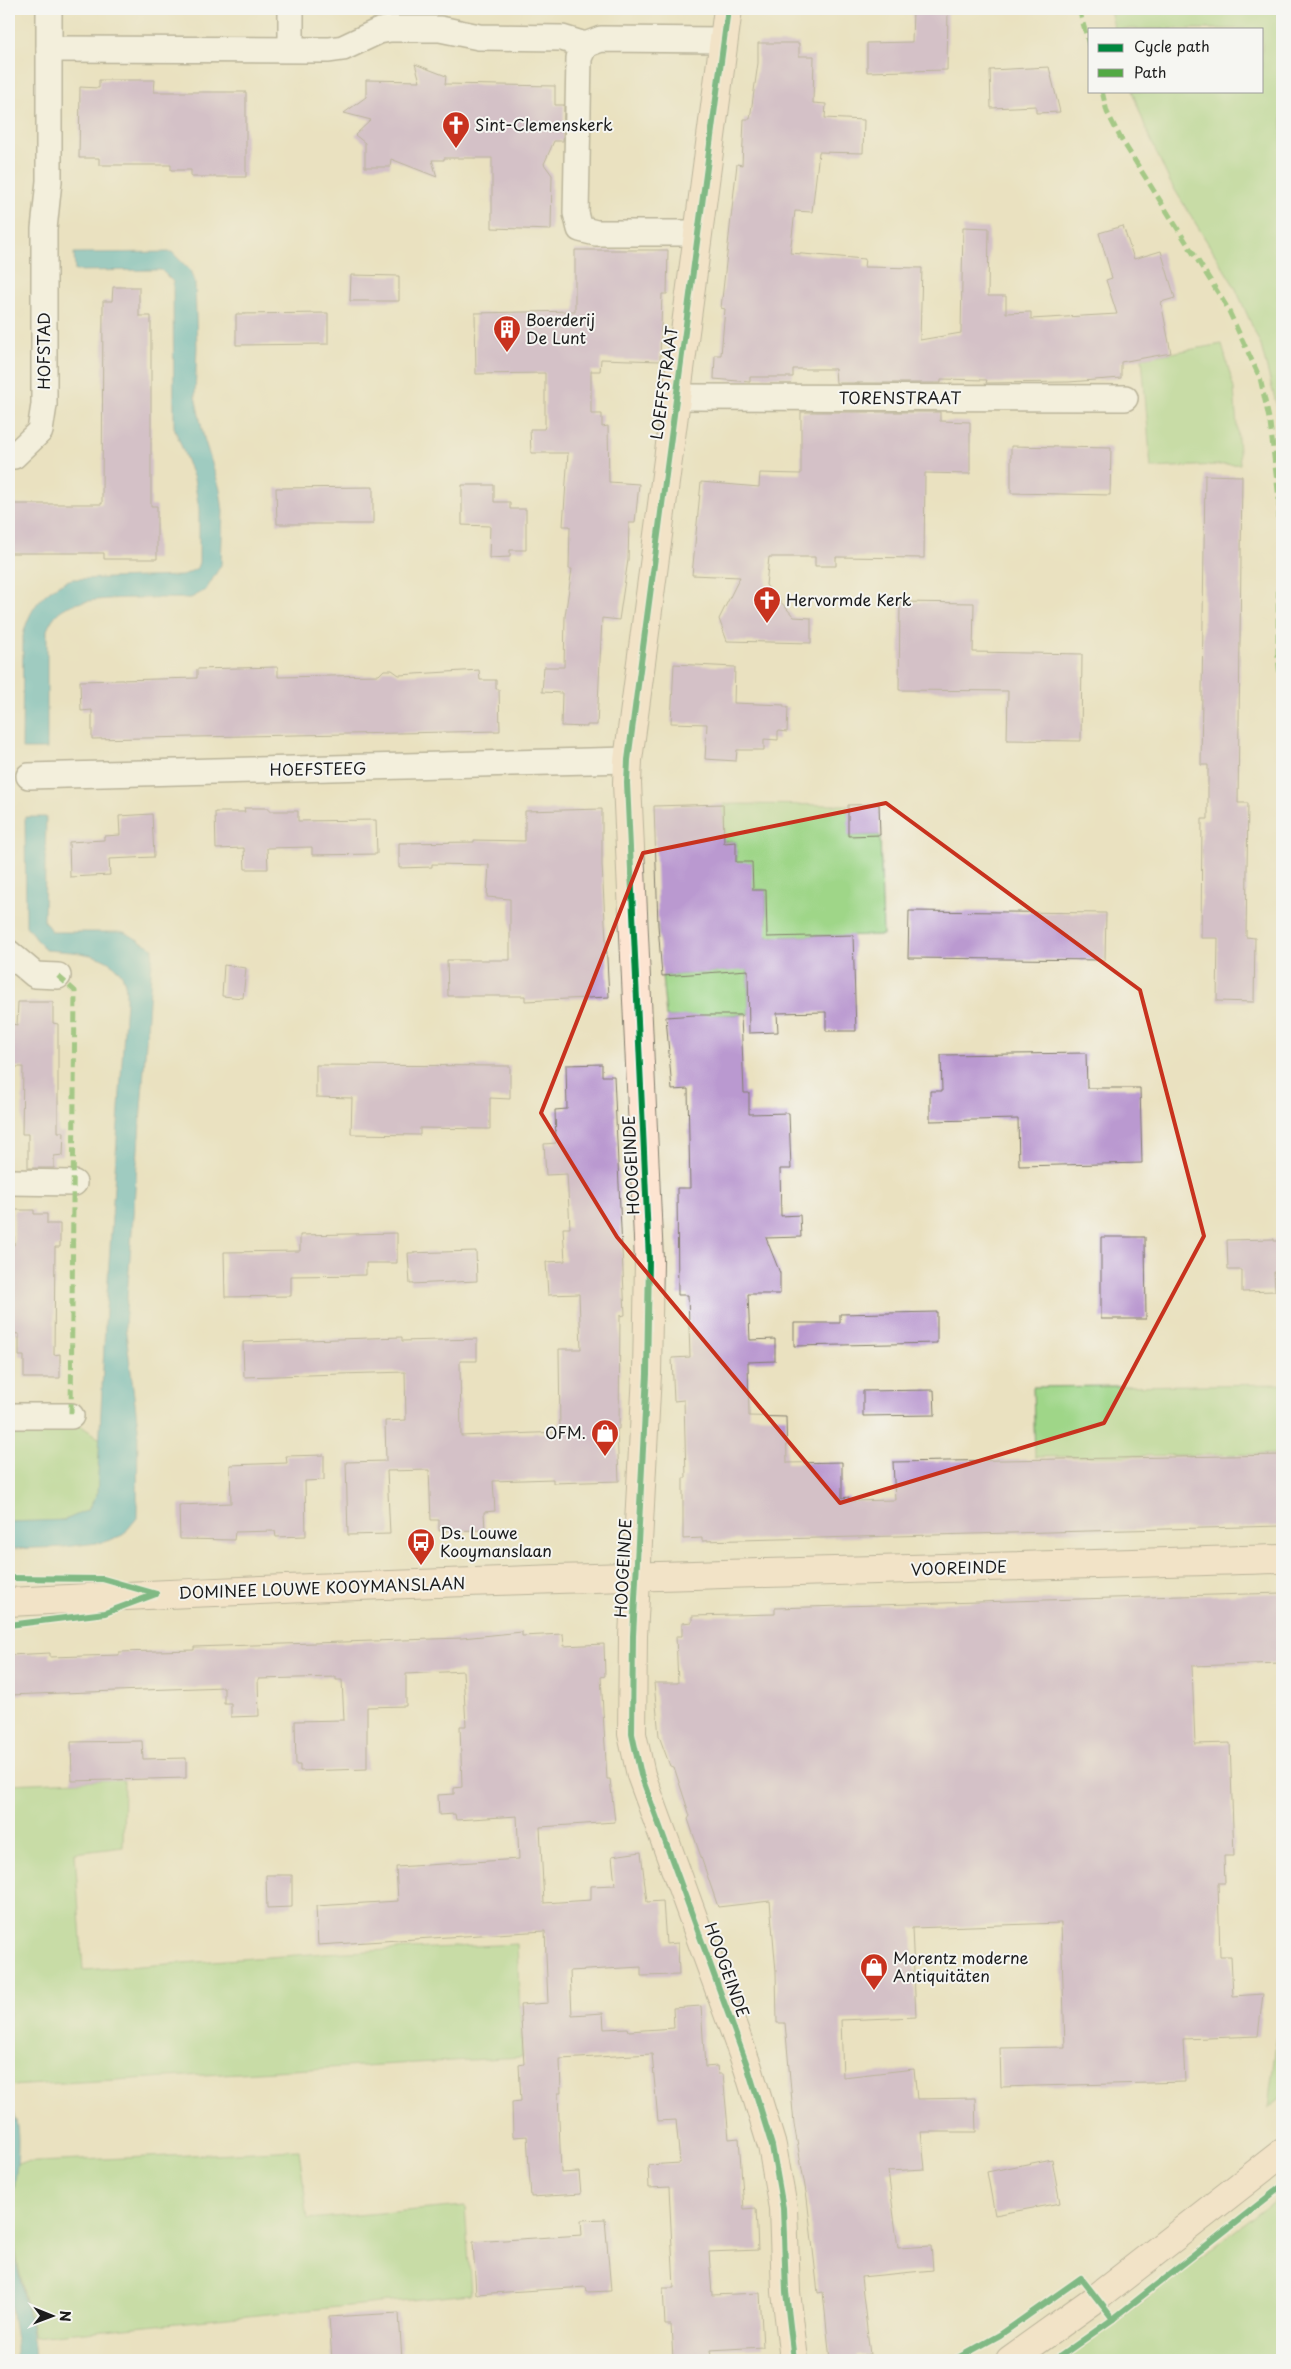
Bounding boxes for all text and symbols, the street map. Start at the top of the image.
legend [1088,28,1264,92]
text: Cycle path [1134,34,1210,57]
text: Path [1134,60,1166,83]
church icon: Sint-Clemenskerk [441,110,471,149]
place label: Sint-Clemenskerk [475,112,613,136]
place label: Boerderij De Lunt [526,307,595,349]
street label: HOFSTAD [31,312,55,390]
building icon: Boerderij De Lunt [492,314,522,353]
street label: LOEFFSTRAAT [643,324,683,441]
street label: TORENSTRAAT [839,385,961,409]
church icon: Hervormde Kerk [752,585,782,624]
place label: Hervormde Kerk [786,587,912,611]
street label: HOEFSTEEG [269,755,367,781]
street label: HOOGEINDE [615,1115,645,1215]
shop icon: OFM. [590,1418,620,1457]
place label: OFM. [545,1420,586,1444]
street label: HOOGEINDE [607,1518,637,1618]
place label: Ds. Louwe Kooymanslaan [440,1520,552,1562]
bus stop icon: Ds. Louwe Kooymanslaan [406,1527,436,1566]
street label: VOOREINDE [910,1553,1008,1581]
street label: DOMINEE LOUWE KOOYMANSLAAN [178,1570,466,1604]
street label: HOOGEINDE [700,1919,756,2021]
place label: Morentz moderne Antiquitäten [893,1945,1029,1987]
shop icon: Morentz moderne Antiquitäten [859,1952,889,1991]
north arrow [28,2292,78,2342]
text: N [55,2311,76,2322]

